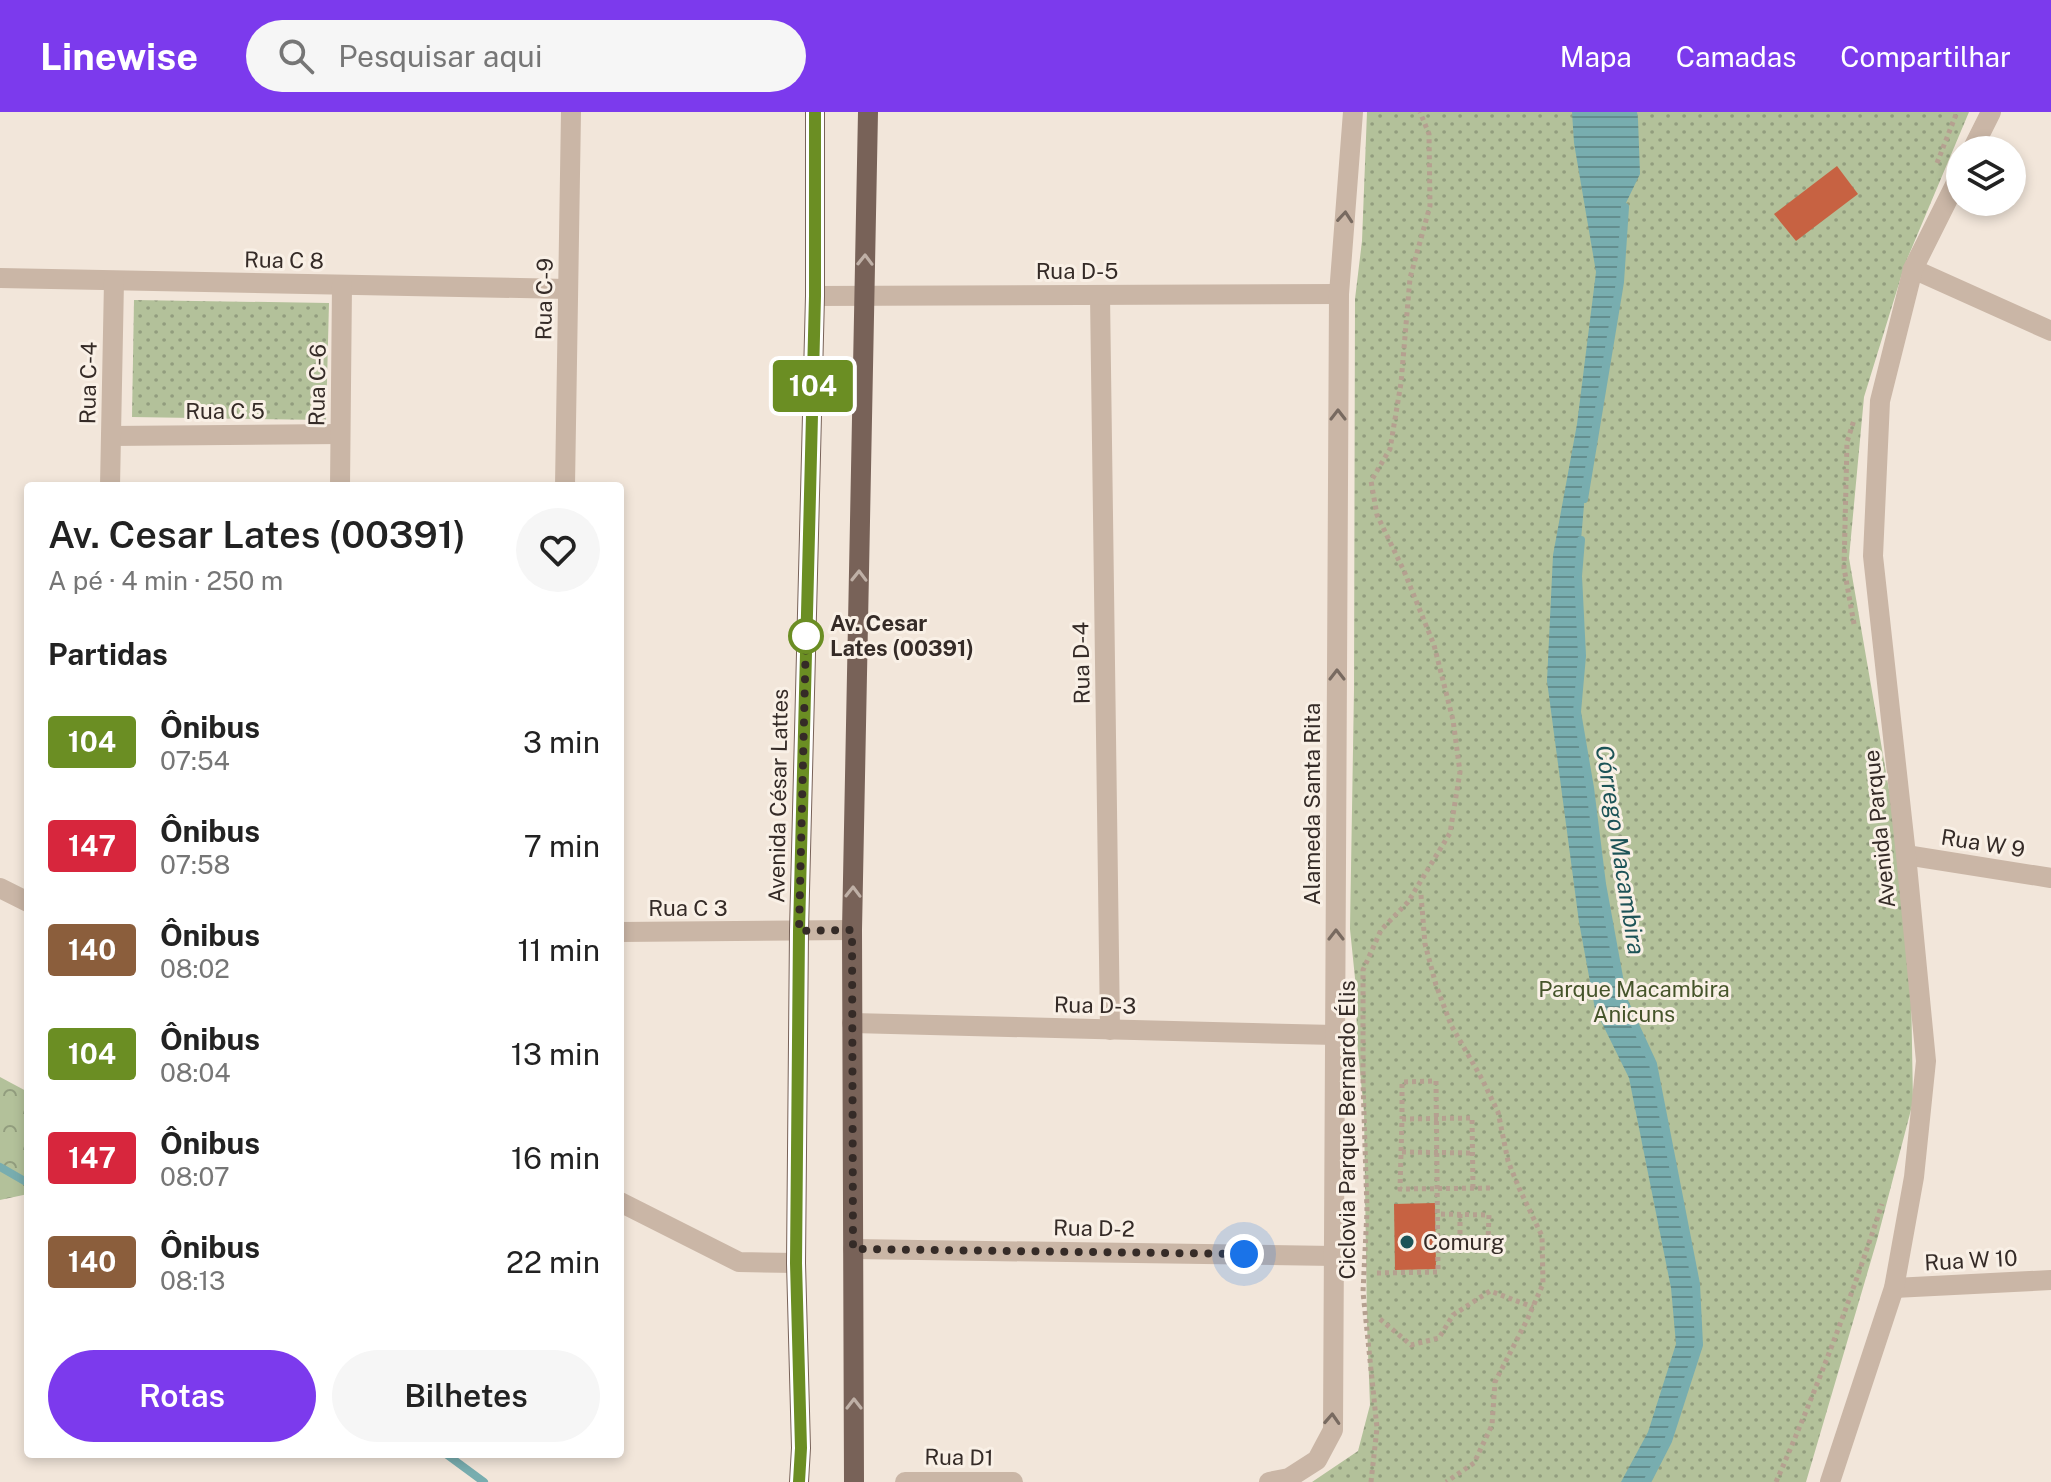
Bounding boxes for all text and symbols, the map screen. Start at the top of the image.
search box [246,20,806,92]
text: Linewise [40,34,198,79]
icon: search [274,34,318,78]
text: Pesquisar aqui [338,38,542,74]
text: Mapa [1560,40,1632,73]
text: Camadas [1676,40,1796,73]
text: Compartilhar [1840,40,2011,73]
map controls [1946,136,2026,216]
button: layers [1946,136,2026,216]
one-way arrow [1336,210,1353,223]
street label: Rua C 8 [244,246,324,274]
one-way arrow [857,253,874,266]
street label: Rua C-9 [530,258,558,340]
street label: Rua D-5 [1036,258,1118,284]
street label: Rua C-4 [74,341,102,424]
street label: Rua C-6 [303,344,331,426]
line badge: 104 [767,360,859,412]
text: 104 [789,369,837,402]
street label: Rua C 5 [185,398,265,424]
one-way arrow [1329,408,1347,421]
button: heart [516,508,600,592]
text: Av. Cesar Lates (00391) [48,512,466,557]
text: A pé · 4 min · 250 m [48,565,283,596]
one-way arrow [850,569,868,582]
place label: Av. Cesar Lates (00391) [830,610,974,661]
marker: Av. Cesar Lates (00391) [789,619,823,653]
street label: Rua D-4 [1067,621,1095,704]
text: Partidas [48,636,168,672]
one-way arrow [1328,668,1346,681]
street label: Avenida César Lattes [763,689,793,903]
street label: Alameda Santa Rita [1299,703,1325,905]
text: Ônibus [160,709,260,745]
text: 3 min [523,724,600,760]
text: 104 [68,725,116,758]
water label: Córrego Macambira [1591,743,1651,957]
text: 07:54 [160,745,230,776]
street label: Avenida Parque [1858,749,1900,909]
text: Ônibus [160,813,260,849]
street label: Rua W 9 [1939,824,2027,862]
text: 7 min [524,828,600,864]
text: 147 [68,829,116,862]
text: 07:58 [160,849,230,880]
one-way arrow [844,885,861,898]
street label: Rua C 3 [648,895,728,921]
text: Ônibus [160,917,260,953]
one-way arrow [1327,928,1345,941]
text: 11 min [517,932,600,968]
text: 140 [68,933,116,966]
text: 08:02 [160,953,230,984]
park label: Parque Macambira Anicuns [1538,976,1730,1027]
street label: Ciclovia Parque Bernardo Élis [1334,980,1360,1280]
street label: Rua D-3 [1054,991,1136,1019]
text: Ônibus [160,1021,260,1057]
text: 13 min [511,1036,600,1072]
text: 104 [68,1037,116,1070]
text: 08:04 [160,1057,231,1088]
text: Ônibus [160,1125,260,1161]
text: 16 min [511,1140,600,1176]
text: 147 [68,1141,116,1174]
text: 08:07 [160,1161,230,1192]
street label: Rua D-2 [1053,1214,1135,1242]
text: Ônibus [160,1229,260,1265]
place label: Comurg [1423,1229,1504,1255]
marker: Comurg [1398,1233,1416,1251]
your location [1224,1234,1264,1274]
text: 22 min [506,1244,600,1280]
text: 140 [68,1245,116,1278]
street label: Rua W 10 [1924,1245,2018,1275]
text: 08:13 [160,1265,225,1296]
button: Rotas [48,1350,316,1442]
button: Bilhetes [332,1350,600,1442]
one-way arrow [845,1397,863,1410]
one-way arrow [1323,1412,1340,1425]
street label: Rua D1 [924,1443,994,1471]

